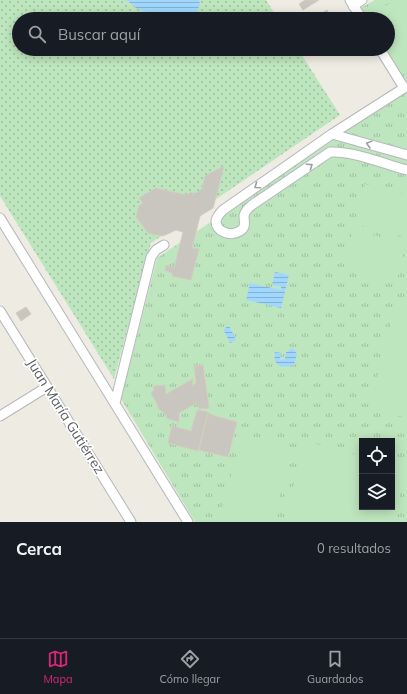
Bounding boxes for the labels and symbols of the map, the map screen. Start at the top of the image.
one-way arrow [366,141,373,149]
one-way arrow [305,164,312,171]
one-way arrow [254,181,261,189]
street label: Juan María Gutiérrez [23,355,109,477]

